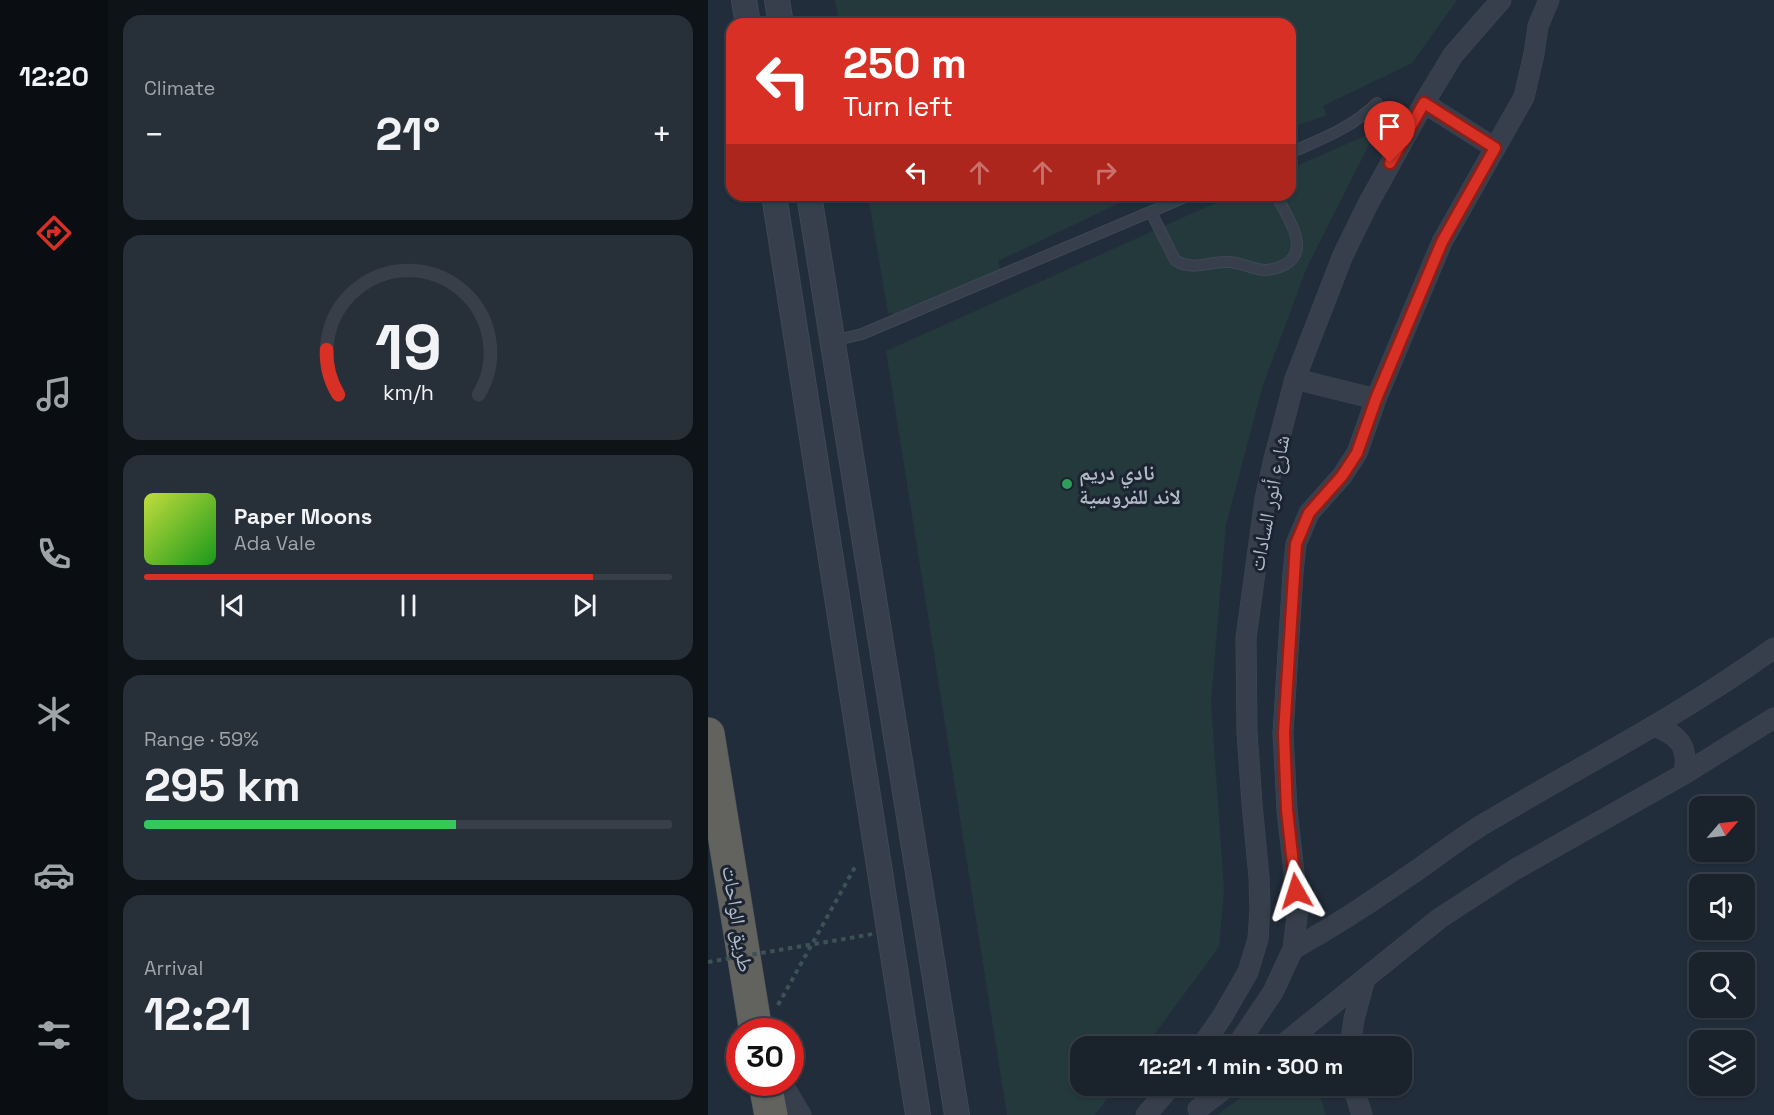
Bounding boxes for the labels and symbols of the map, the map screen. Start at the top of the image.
pin [1364,101,1415,163]
street label: شارع أنور السادات [1243,433,1295,573]
place label: نادي دريم لاند للفروسية [1079,459,1181,510]
marker: نادي دريم لاند للفروسية [1060,477,1074,491]
north arrow [1689,796,1755,862]
position arrow [1264,859,1328,923]
street label: طريق الواحات [716,864,760,974]
speed limit sign: 30 [726,1018,804,1096]

